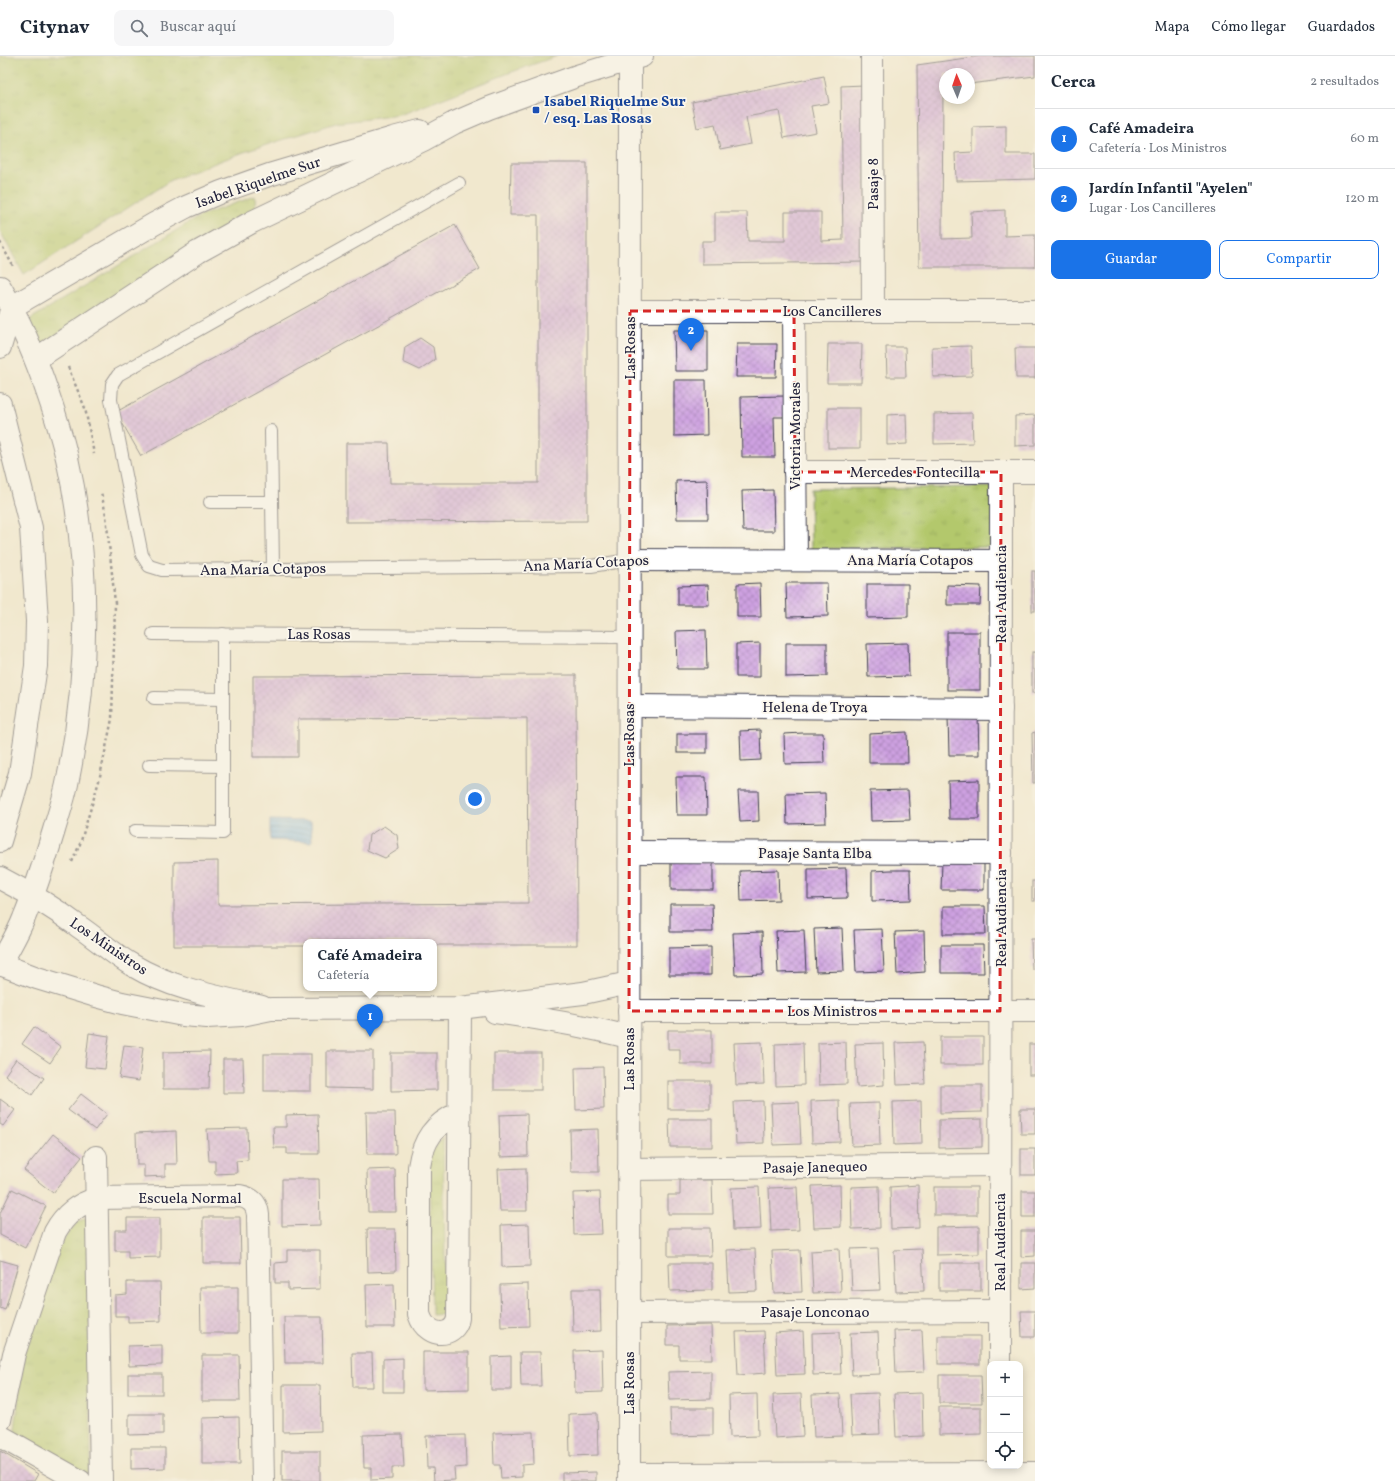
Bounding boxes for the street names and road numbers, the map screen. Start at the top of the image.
street label: Isabel Riquelme Sur [193,152,324,215]
street label: Pasaje 8 [864,158,885,210]
street label: Los Cancilleres [782,302,882,323]
street label: Las Rosas [621,316,642,380]
street label: Victoria Morales [786,382,807,490]
street label: Mercedes Fontecilla [850,463,980,484]
street label: Real Audiencia [992,545,1013,643]
street label: Ana María Cotapos [523,551,650,578]
street label: Ana María Cotapos [847,551,973,572]
street label: Ana María Cotapos [200,559,326,582]
street label: Las Rosas [287,625,351,646]
street label: Helena de Troya [762,698,868,719]
street label: Las Rosas [620,703,641,767]
street label: Pasaje Santa Elba [758,844,872,865]
street label: Real Audiencia [992,869,1013,967]
street label: Los Ministros [65,913,151,981]
street label: Los Ministros [787,1002,877,1023]
street label: Las Rosas [620,1027,641,1091]
street label: Pasaje Janequeo [763,1157,868,1180]
street label: Escuela Normal [138,1189,242,1210]
street label: Real Audiencia [991,1193,1012,1291]
street label: Pasaje Lonconao [761,1303,869,1324]
street label: Las Rosas [620,1351,641,1415]

